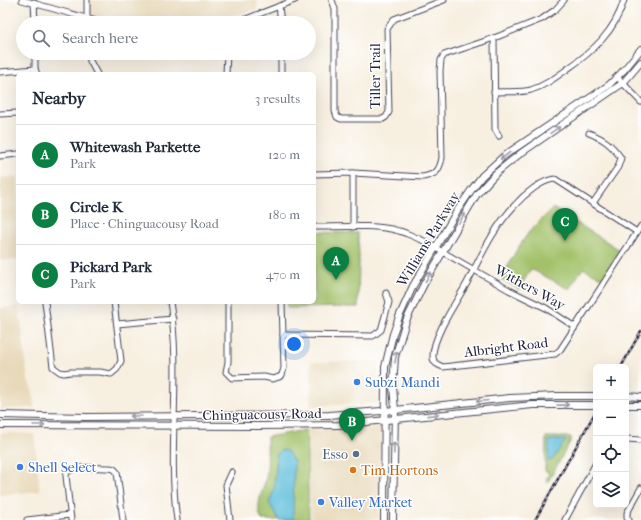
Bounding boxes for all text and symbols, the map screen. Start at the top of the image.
search box [16,16,316,60]
icon: search [30,27,52,49]
text: Search here [62,29,138,47]
street label: Tiller Trail [367,43,384,109]
text: Nearby [32,88,86,108]
text: 3 results [255,91,300,106]
one-way arrow [550,126,561,134]
text: Whitewash Parkette [70,138,200,156]
text: A [41,147,49,162]
text: 120 m [268,147,300,162]
one-way arrow [499,151,510,160]
text: Park [70,156,96,171]
street label: Williams Parkway [393,188,464,291]
text: Circle K [70,198,123,216]
text: B [41,207,49,222]
text: 180 m [268,207,300,222]
pin: C [552,208,578,241]
one-way arrow [458,213,466,224]
text: Place · Chinguacousy Road [70,216,219,231]
pin: A [323,247,349,280]
text: Pickard Park [70,258,152,276]
street label: Withers Way [491,261,568,314]
text: C [41,267,49,282]
text: 470 m [266,267,300,282]
one-way arrow [424,271,432,283]
text: Park [70,276,96,291]
your location [284,334,304,354]
street label: Albright Road [462,334,549,361]
one-way arrow [392,351,400,364]
map controls [593,364,629,508]
button: + [593,364,629,400]
place label: Subzi Mandi [365,374,440,391]
marker: Subzi Mandi [352,377,362,387]
one-way arrow [476,397,489,405]
button: − [593,400,629,436]
one-way arrow [556,401,569,409]
street label: Chinguacousy Road [202,405,322,424]
pin: B [339,408,365,441]
one-way arrow [426,411,439,419]
one-way arrow [130,412,143,420]
one-way arrow [32,421,45,429]
button: locate [593,436,629,472]
one-way arrow [390,442,398,455]
place label: Esso [322,446,348,463]
marker: Esso [351,449,361,459]
place label: Shell Select [28,459,97,476]
marker: Shell Select [15,462,25,472]
place label: Tim Hortons [361,462,438,479]
marker: Tim Hortons [348,465,358,475]
button: layers [593,472,629,508]
place label: Valley Market [328,494,413,511]
marker: Valley Market [316,497,326,507]

